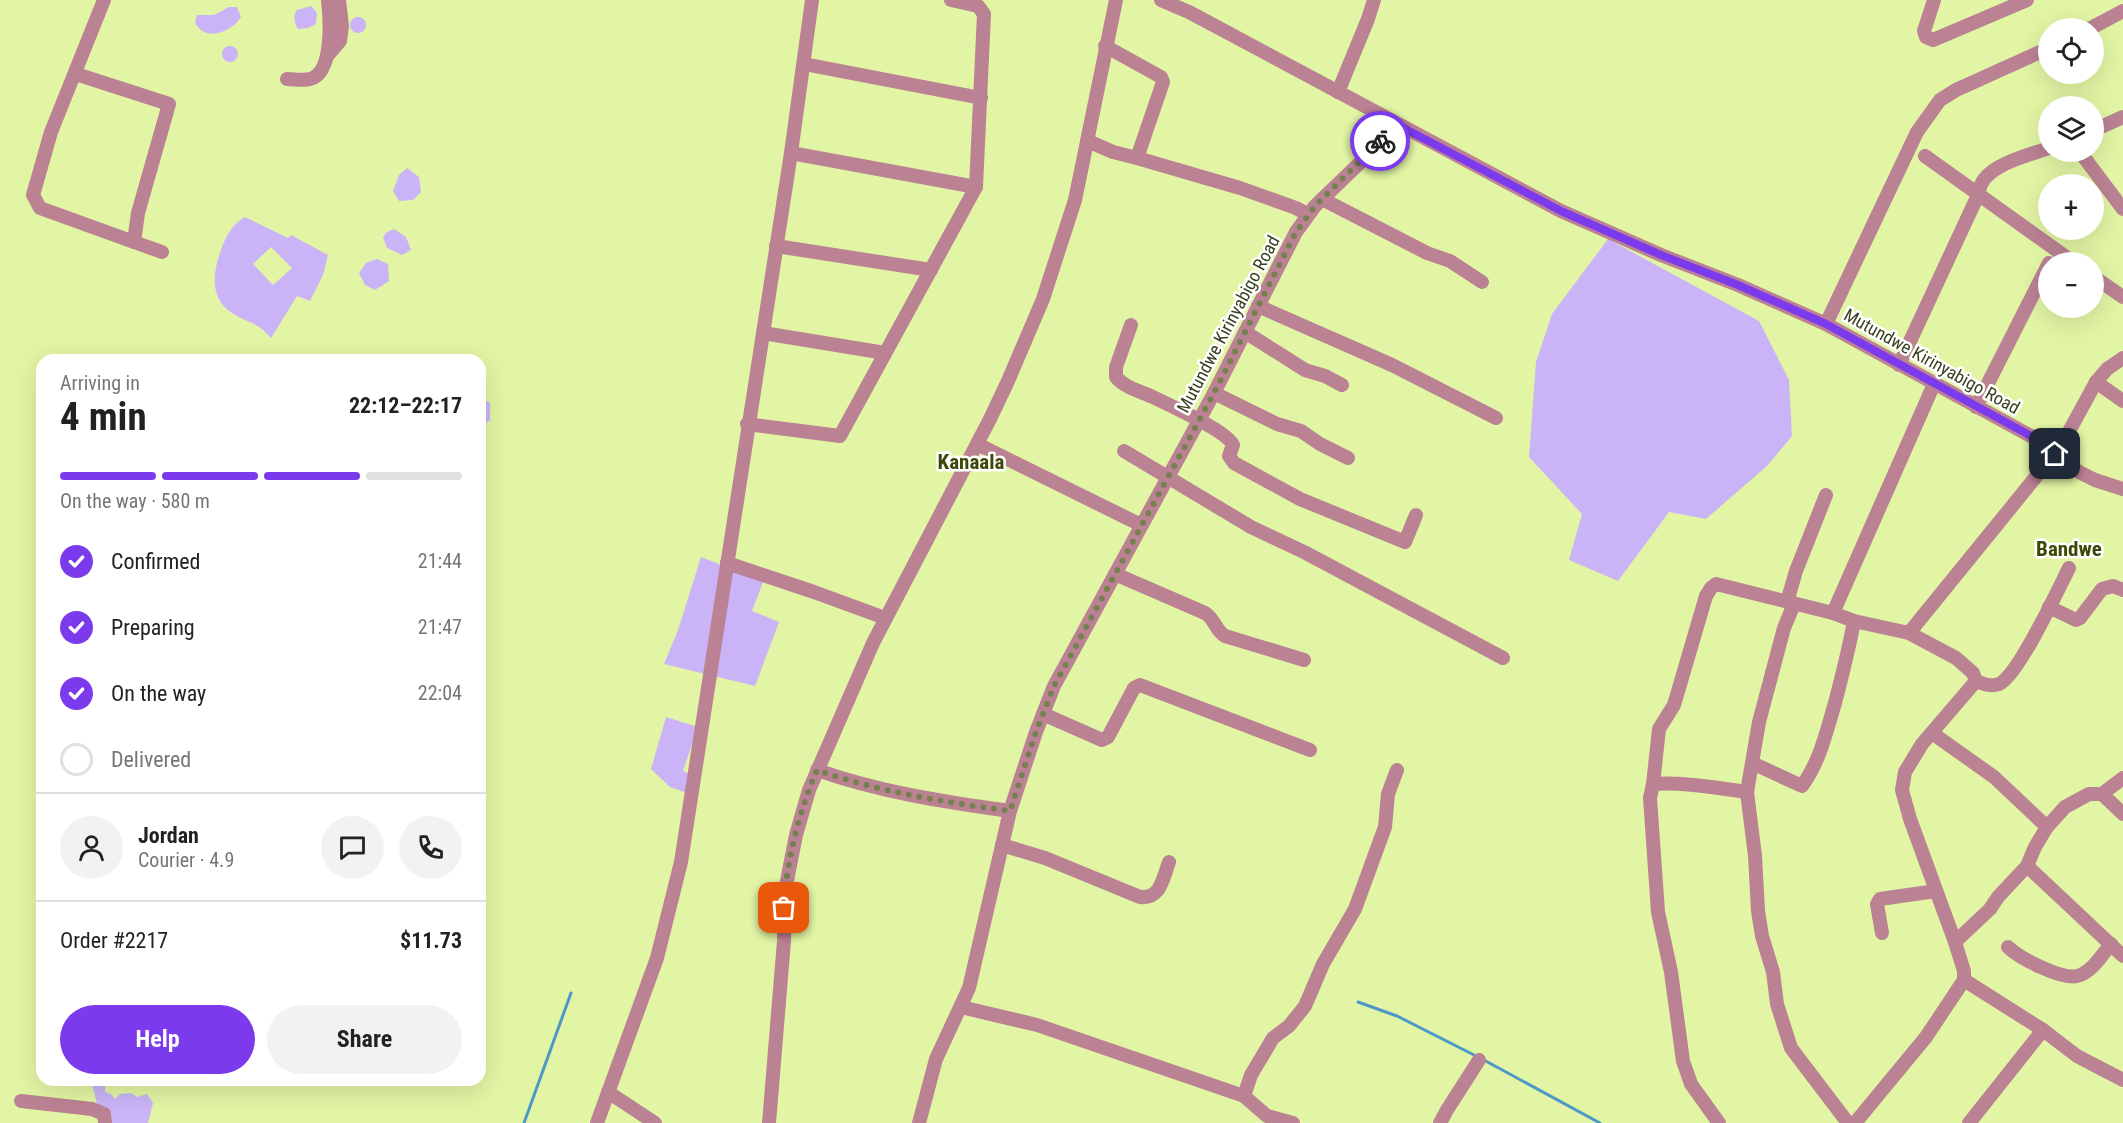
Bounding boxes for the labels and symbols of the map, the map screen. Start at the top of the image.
courier [1350,111,1410,171]
street label: Mutundwe Kirinyabigo Road [1172,232,1284,416]
street label: Mutundwe Kirinyabigo Road [1840,304,2024,418]
pin [2029,428,2080,479]
district label: Kanaala [938,450,1005,474]
district label: Bandwe [2036,537,2102,561]
pin [758,882,809,933]

